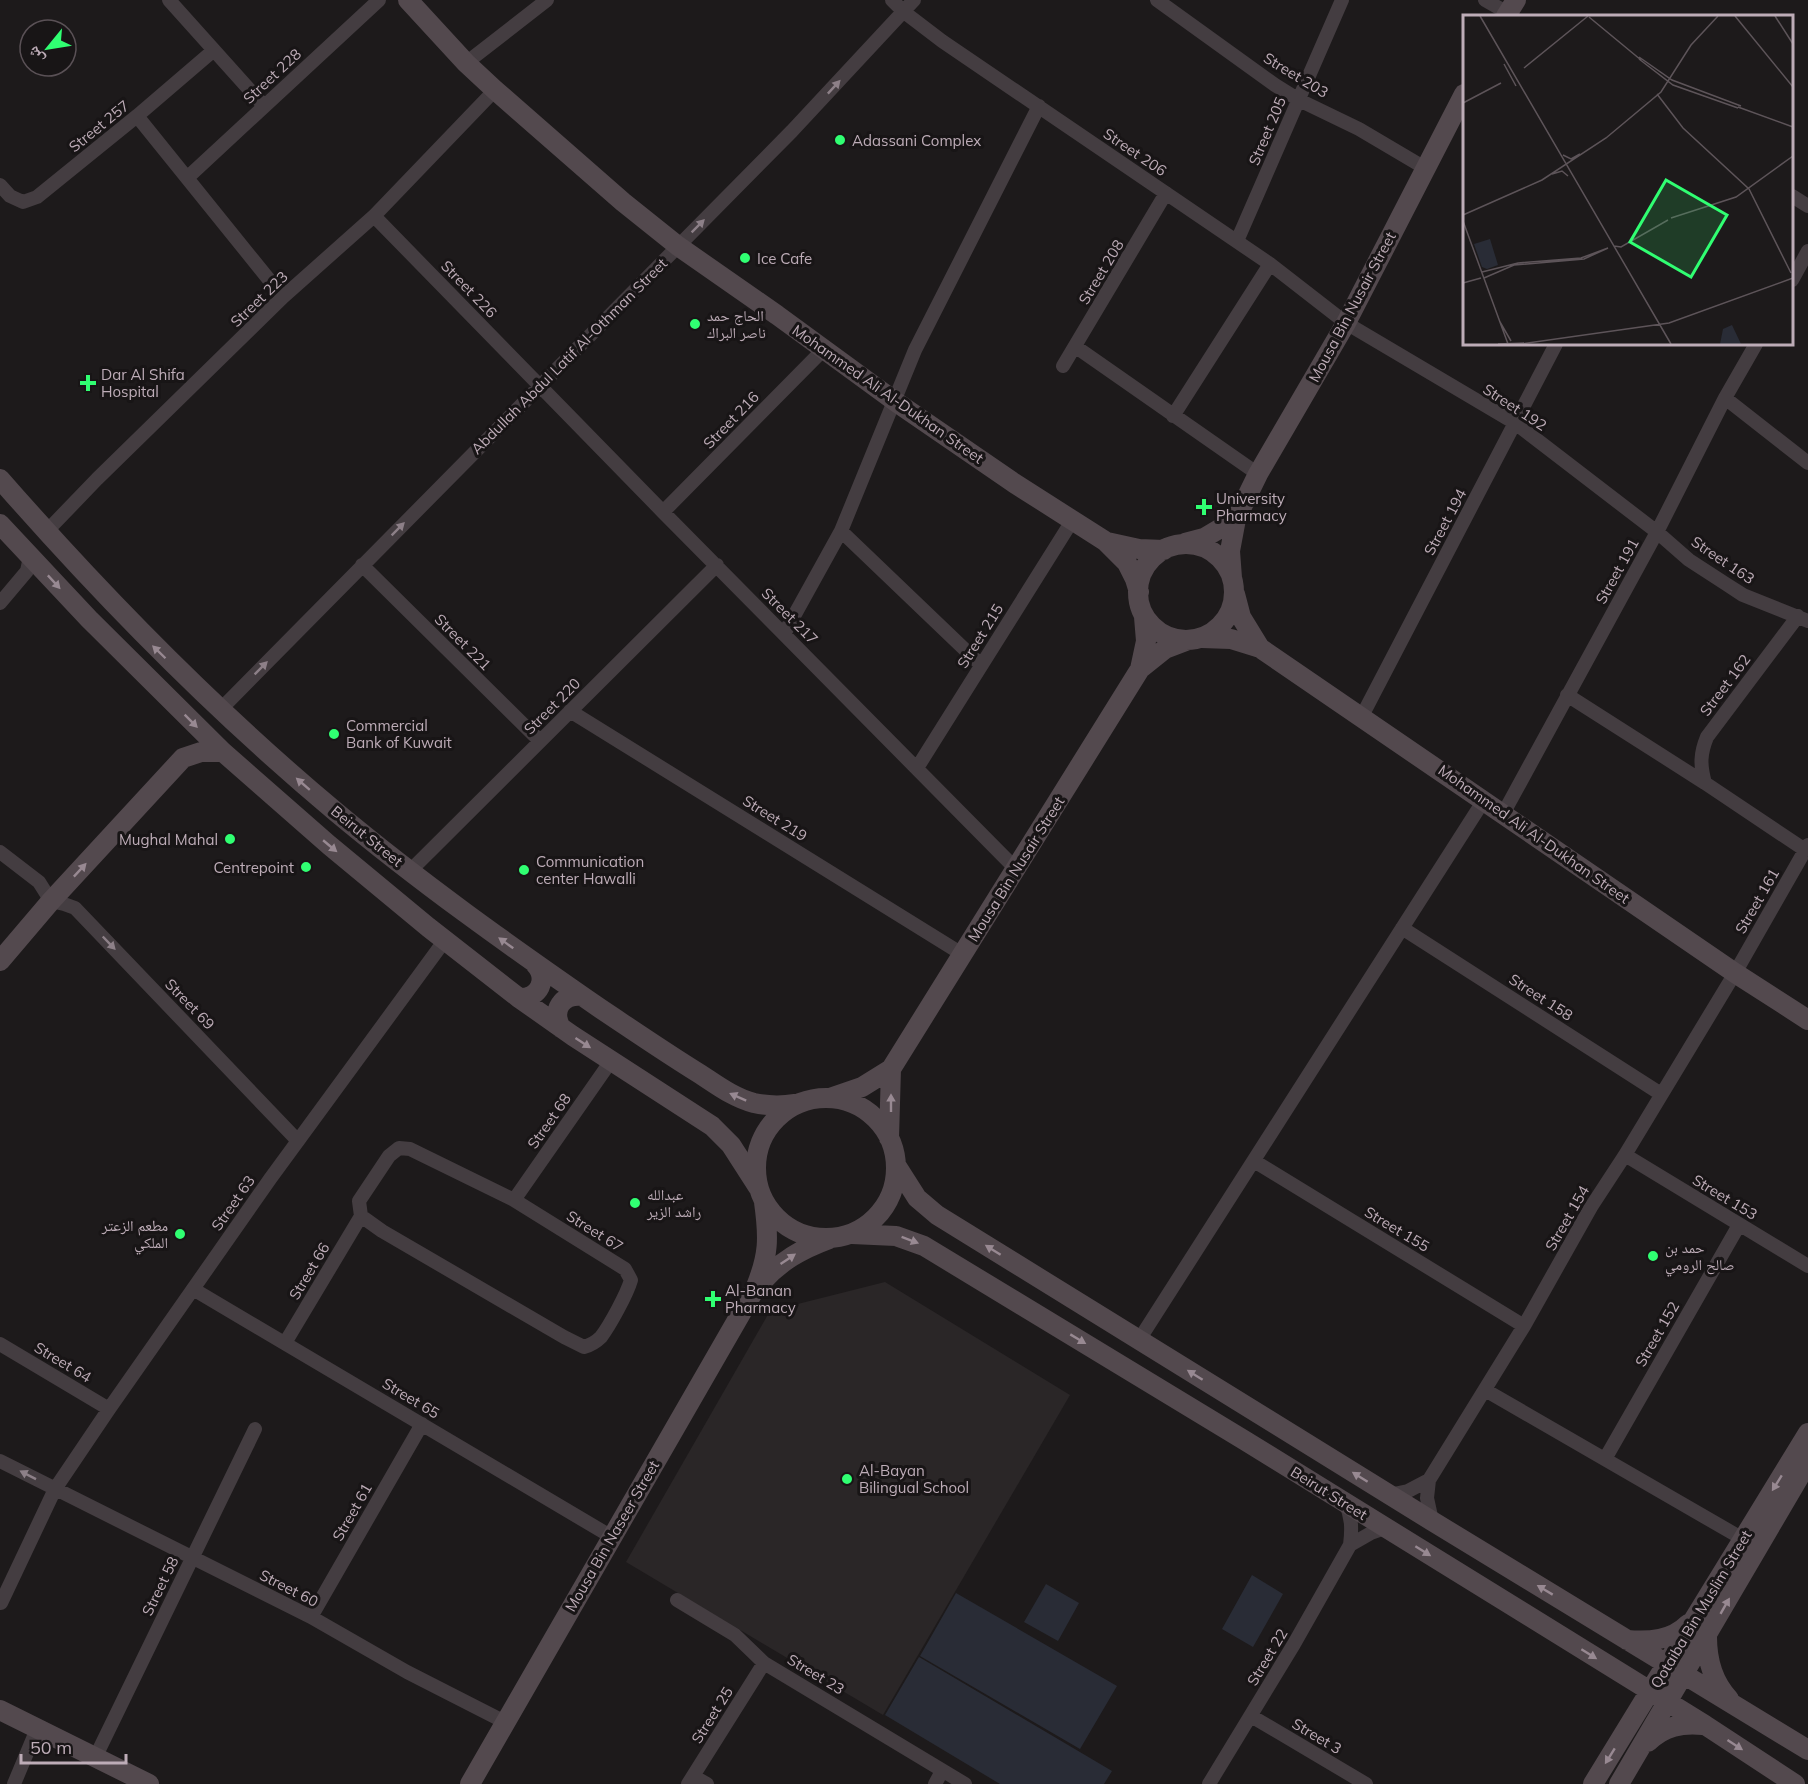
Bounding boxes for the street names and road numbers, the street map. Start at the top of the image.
street label: Street 228 [239,44,305,108]
street label: Street 203 [1260,48,1332,102]
street label: Street 205 [1244,94,1290,168]
street label: Street 257 [65,96,133,156]
street label: Street 206 [1100,124,1170,180]
street label: Mousa Bin Nusair Street [1304,229,1400,385]
street label: Street 208 [1074,236,1128,308]
street label: Abdullah Abdul Latif Al-Othman Street [467,254,671,458]
street label: Street 226 [437,256,501,322]
street label: Street 223 [226,267,292,331]
street label: Mohammed Ali Al-Dukhan Street [789,320,987,468]
street label: Street 192 [1479,379,1551,435]
street label: Street 216 [699,387,763,453]
street label: Street 194 [1420,486,1470,558]
street label: Street 163 [1688,532,1758,588]
street label: Street 191 [1591,535,1643,607]
street label: Street 217 [758,584,822,648]
street label: Street 215 [953,600,1007,672]
street label: Street 221 [431,610,495,674]
street label: Street 162 [1696,650,1754,720]
street label: Street 220 [520,674,584,738]
street label: Mohammed Ali Al-Dukhan Street [1435,760,1633,908]
street label: Street 219 [739,791,811,845]
street label: Mousa Bin Nusair Street [964,793,1068,945]
street label: Beirut Street [327,801,407,871]
street label: Street 161 [1731,865,1783,937]
street label: Street 158 [1505,969,1577,1025]
street label: Street 69 [161,975,219,1033]
street label: Street 68 [523,1090,575,1152]
street label: Street 153 [1689,1170,1761,1224]
street label: Street 63 [207,1172,259,1234]
street label: Street 154 [1541,1182,1593,1254]
street label: Street 155 [1361,1202,1433,1256]
street label: Street 67 [563,1206,627,1256]
street label: Street 66 [285,1239,333,1303]
street label: Street 152 [1631,1298,1683,1370]
street label: Street 64 [31,1338,95,1386]
street label: Street 65 [379,1374,443,1422]
street label: Mousa Bin Naseer Street [561,1457,663,1615]
street label: Beirut Street [1287,1462,1371,1524]
street label: Street 61 [328,1480,376,1544]
street label: Qotaiba Bin Muslim Street [1646,1527,1756,1691]
street label: Street 58 [138,1553,182,1619]
street label: Street 60 [256,1565,322,1611]
street label: Street 22 [1243,1625,1291,1689]
street label: Street 23 [784,1650,848,1698]
street label: Street 25 [687,1683,737,1747]
street label: Street 3 [1289,1714,1345,1758]

